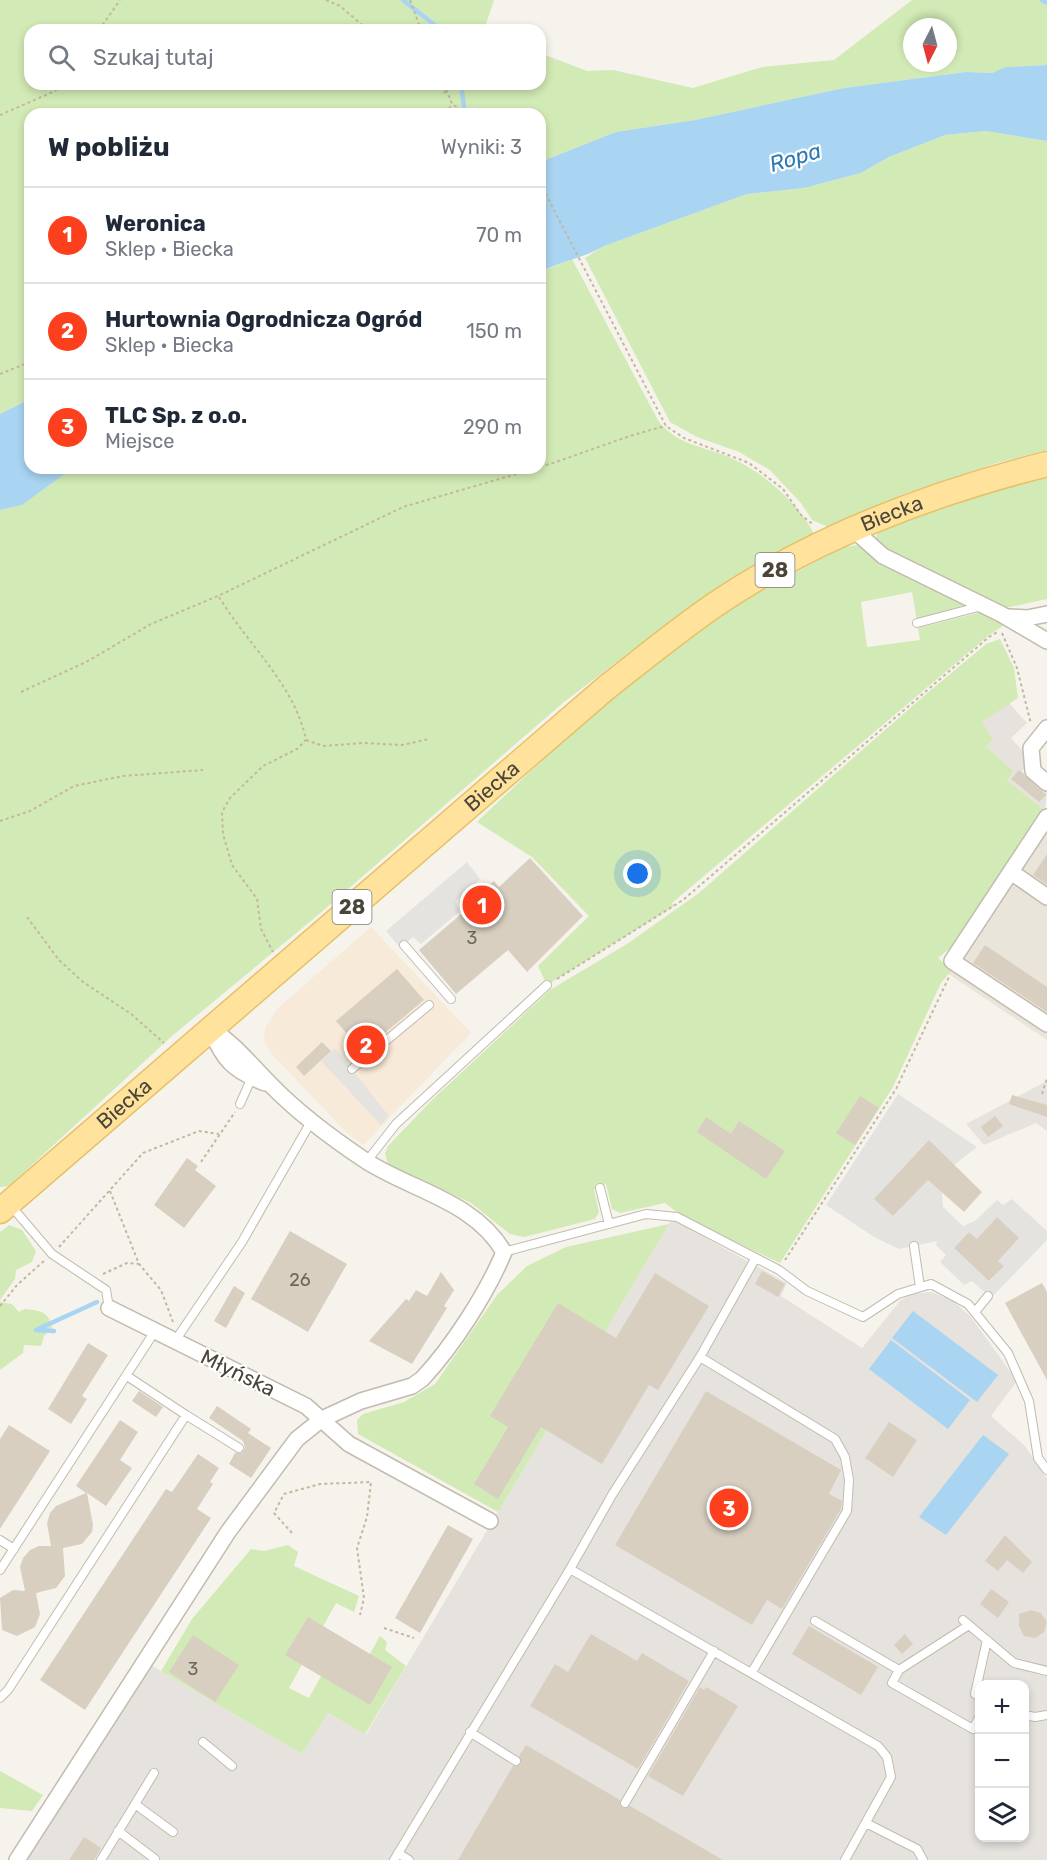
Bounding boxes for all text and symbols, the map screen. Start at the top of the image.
north arrow [903,18,957,72]
search box [24,24,546,90]
icon: search [45,41,78,74]
text: Szukaj tutaj [93,44,214,71]
text: W pobliżu [48,132,170,163]
text: Wyniki: 3 [441,135,522,159]
water label: Ropa [766,137,824,178]
text: Weronica [105,210,206,237]
text: 1 [63,223,72,247]
text: 70 m [476,223,522,247]
text: Sklep · Biecka [105,237,234,261]
text: Hurtownia Ogrodnicza Ogród [105,306,422,333]
text: 2 [61,319,74,343]
text: 150 m [466,319,522,343]
text: Sklep · Biecka [105,333,234,357]
text: TLC Sp. z o.o. [105,402,247,429]
text: 3 [61,415,74,439]
text: 290 m [463,415,522,439]
text: Miejsce [105,429,174,453]
street label: Biecka [857,490,926,537]
road number: 28 [756,553,794,587]
street label: Biecka [459,755,524,816]
your location [623,859,652,888]
pin: 1 [462,882,502,928]
road number: 28 [332,890,372,924]
house number: 3 [467,927,477,949]
pin: 2 [346,1022,386,1068]
street label: Biecka [91,1073,156,1134]
house number: 26 [289,1269,311,1291]
street label: Młyńska [197,1344,280,1401]
pin: 3 [710,1486,748,1530]
house number: 3 [188,1658,198,1680]
map controls [975,1680,1029,1842]
button: + [975,1680,1029,1734]
button: − [975,1734,1029,1788]
button: layers [975,1788,1029,1842]

